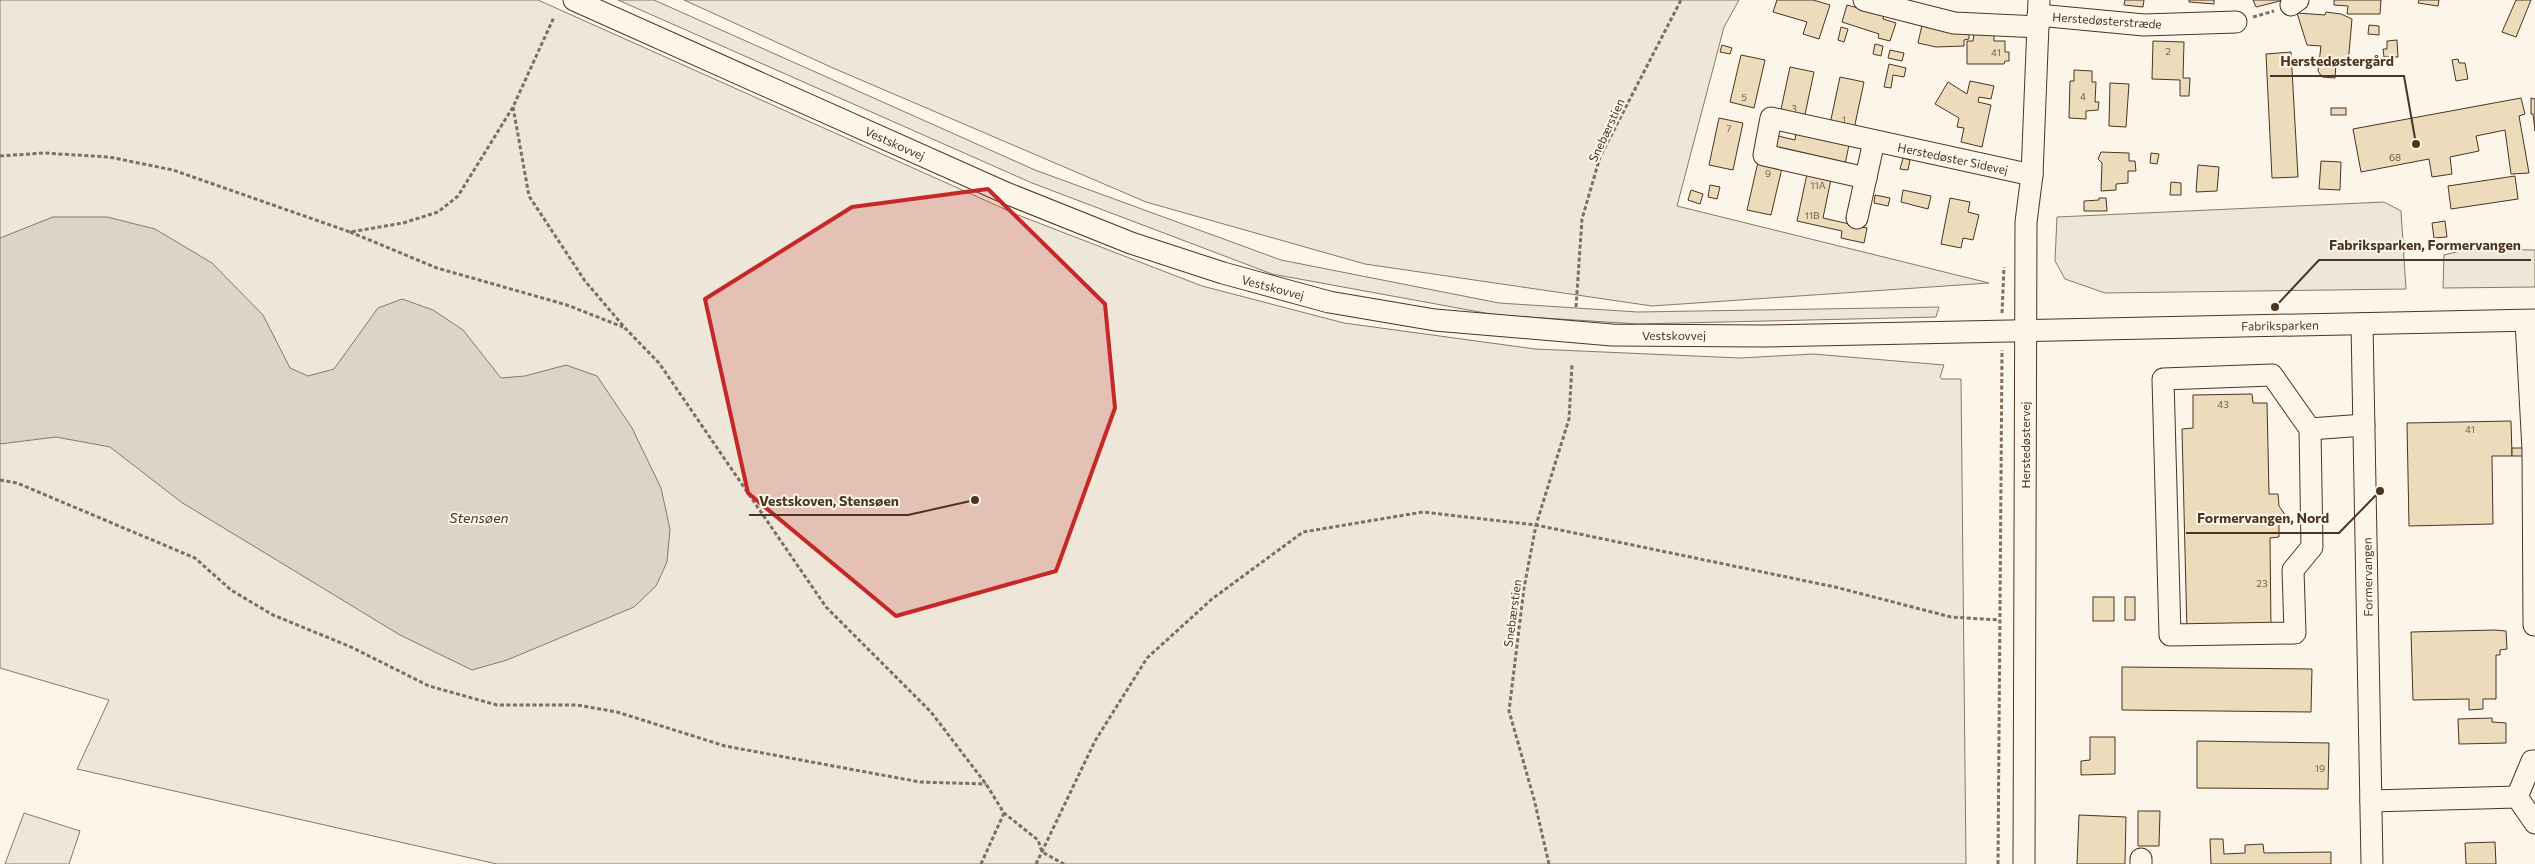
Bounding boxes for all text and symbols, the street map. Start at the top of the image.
street label: Herstedøsterstræde [2052,9,2162,31]
house number: 2 [2165,45,2171,57]
house number: 41 [1991,46,2001,58]
callout: Herstedøstergård [2270,47,2404,76]
text: Herstedøstergård [2280,52,2394,69]
house number: 4 [2080,90,2086,102]
house number: 5 [1741,91,1747,103]
street label: Snebærstien [1585,96,1627,164]
house number: 3 [1791,102,1797,114]
house number: 1 [1842,113,1846,125]
house number: 7 [1726,122,1732,134]
street label: Vestskovvej [863,124,927,162]
street label: Herstedøster Sidevej [1896,139,2010,177]
house number: 68 [2389,151,2401,163]
house number: 9 [1765,167,1771,179]
house number: 11A [1810,179,1826,191]
house number: 11B [1804,209,1820,221]
callout: Fabriksparken, Formervangen [2319,231,2531,260]
text: Fabriksparken, Formervangen [2329,236,2521,253]
street label: Vestskovvej [1240,272,1306,302]
street label: Fabriksparken [2241,317,2319,333]
street label: Vestskovvej [1642,328,1706,342]
house number: 43 [2217,398,2229,410]
street label: Herstedøstervej [2018,401,2032,489]
house number: 41 [2465,423,2475,435]
callout: Vestskoven, Stensøen [749,486,908,515]
text: Vestskoven, Stensøen [759,492,899,509]
callout: Formervangen, Nord [2186,504,2339,533]
water label: Stensøen [449,509,509,526]
text: Formervangen, Nord [2197,509,2329,526]
street label: Formervangen [2359,537,2375,617]
house number: 23 [2256,577,2268,589]
street label: Snebærstien [1500,578,1524,648]
house number: 19 [2315,762,2325,774]

